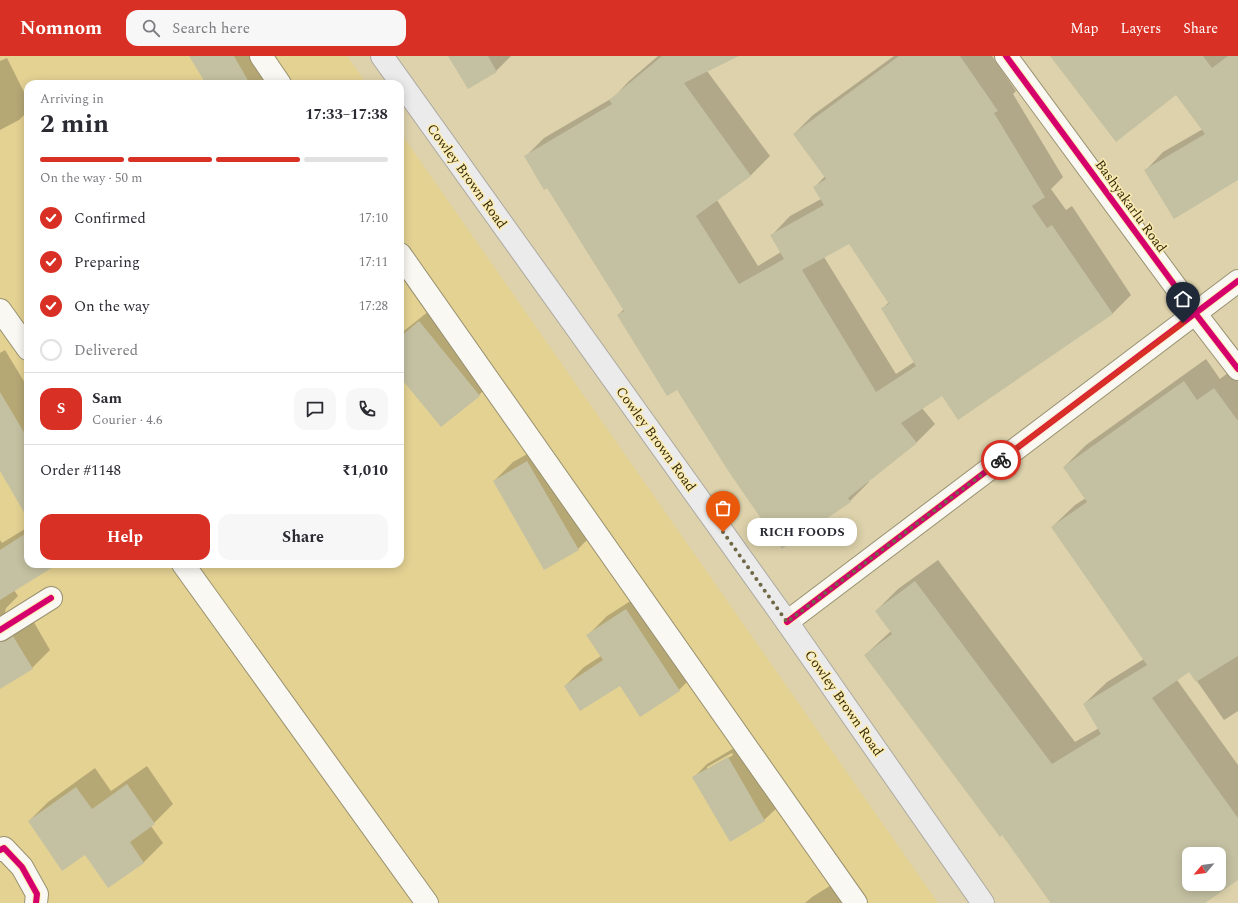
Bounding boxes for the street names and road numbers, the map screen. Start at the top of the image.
street label: Cowley Brown Road [422,119,512,233]
street label: Bashyakarlu Road [1090,155,1172,257]
street label: Cowley Brown Road [611,382,701,496]
street label: Cowley Brown Road [799,646,889,761]

